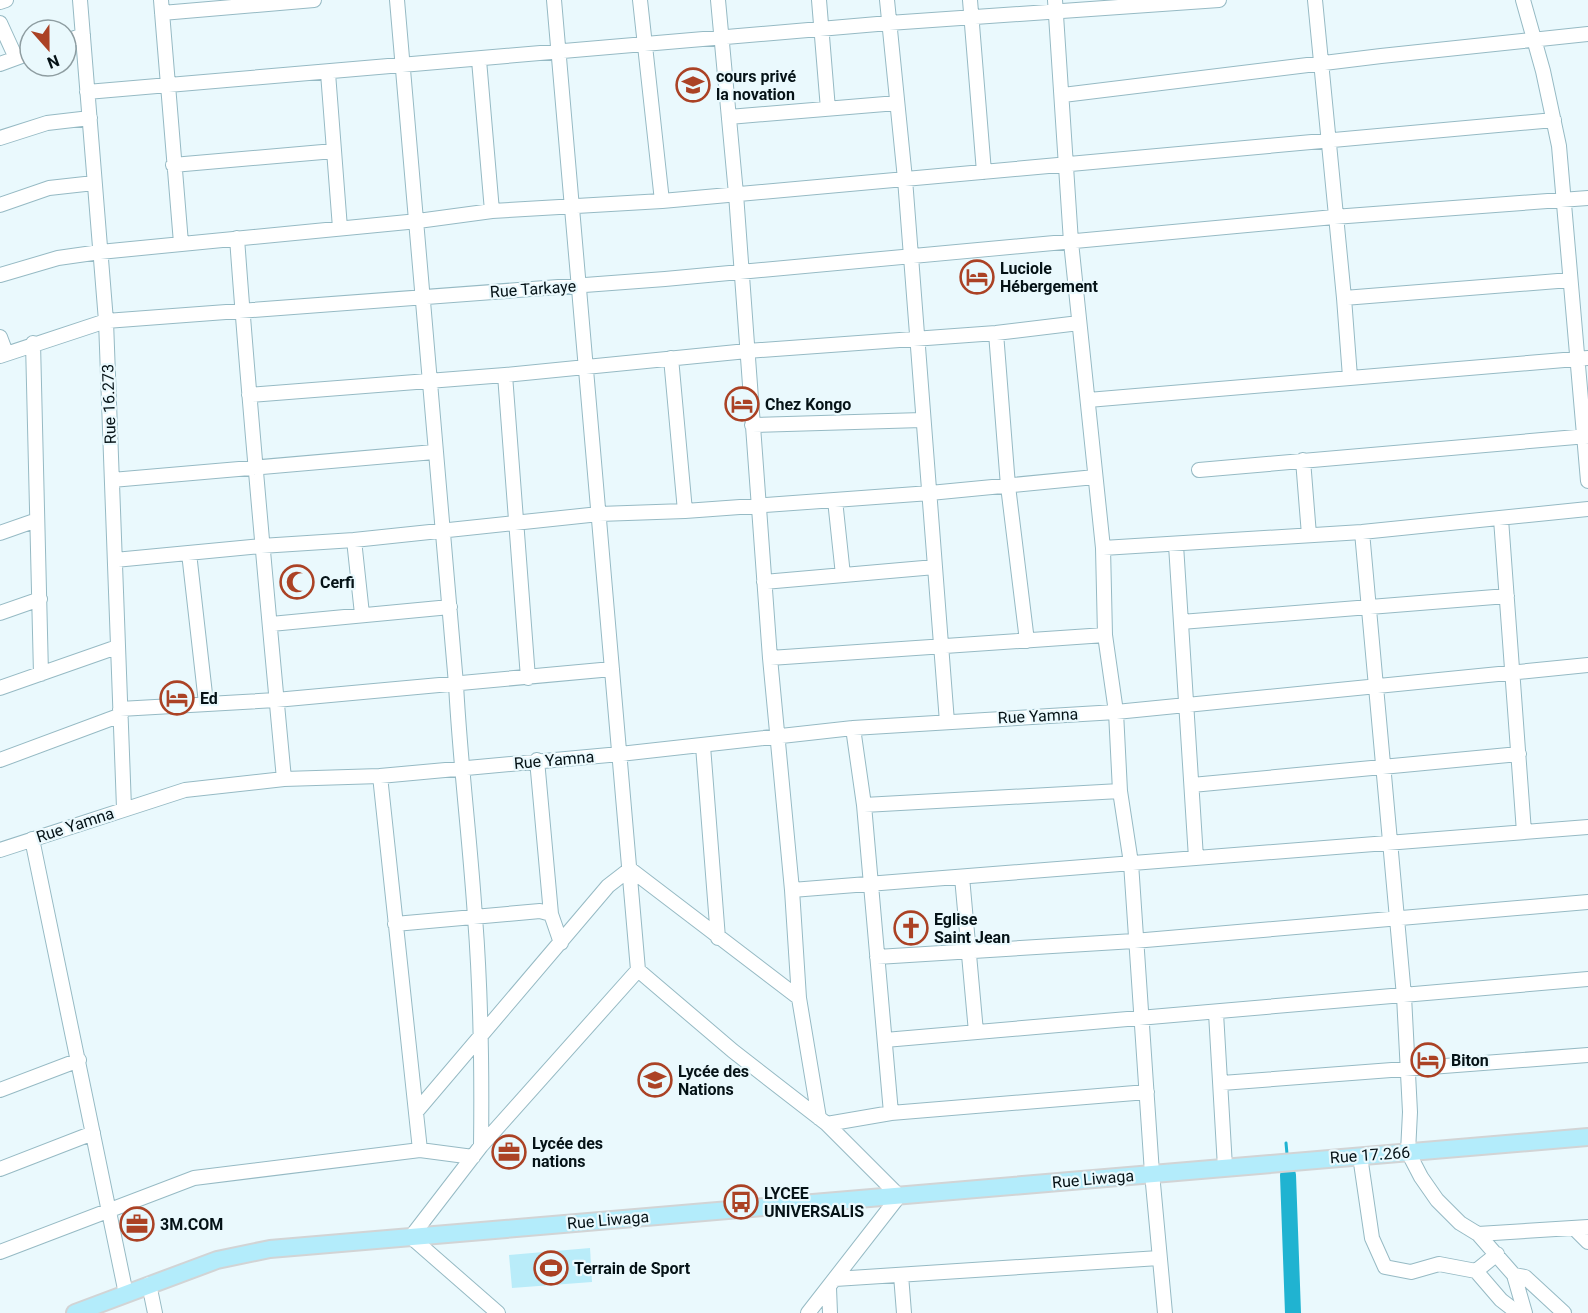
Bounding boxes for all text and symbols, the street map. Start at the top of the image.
north arrow [18,18,78,78]
text: N [45,51,62,72]
school or university icon: cours privé la novation [675,67,711,103]
place label: cours privé la novation [716,67,796,104]
hotel icon: Luciole Hébergement [959,259,995,295]
place label: Luciole Hébergement [1000,259,1099,296]
street label: Rue Tarkaye [489,277,577,301]
street label: Rue 16.273 [98,364,120,444]
hotel icon: Chez Kongo [724,386,760,422]
place label: Chez Kongo [765,395,851,414]
mosque icon: Cerfi [279,564,315,600]
place label: Cerfi [320,573,355,592]
hotel icon: Ed [159,680,195,716]
place label: Ed [200,689,218,708]
street label: Rue Yamna [997,704,1079,728]
street label: Rue Yamna [513,747,595,773]
street label: Rue Yamna [34,804,116,846]
church icon: Eglise Saint Jean [893,910,929,946]
place label: Eglise Saint Jean [934,910,1010,947]
hotel icon: Biton [1410,1042,1446,1078]
place label: Biton [1451,1051,1489,1070]
school or university icon: Lycée des Nations [637,1062,673,1098]
place label: Lycée des Nations [678,1062,749,1099]
office icon: Lycée des nations [491,1134,527,1170]
place label: Lycée des nations [532,1134,603,1171]
street label: Rue 17.266 [1329,1143,1411,1167]
street label: Rue Liwaga [1051,1166,1135,1192]
bus stop icon: LYCEE UNIVERSALIS [723,1184,759,1220]
place label: LYCEE UNIVERSALIS [764,1184,864,1221]
office icon: 3M.COM [119,1206,155,1242]
street label: Rue Liwaga [566,1207,650,1233]
place label: 3M.COM [160,1215,223,1234]
sports icon: Terrain de Sport [533,1250,569,1286]
place label: Terrain de Sport [574,1259,691,1278]

